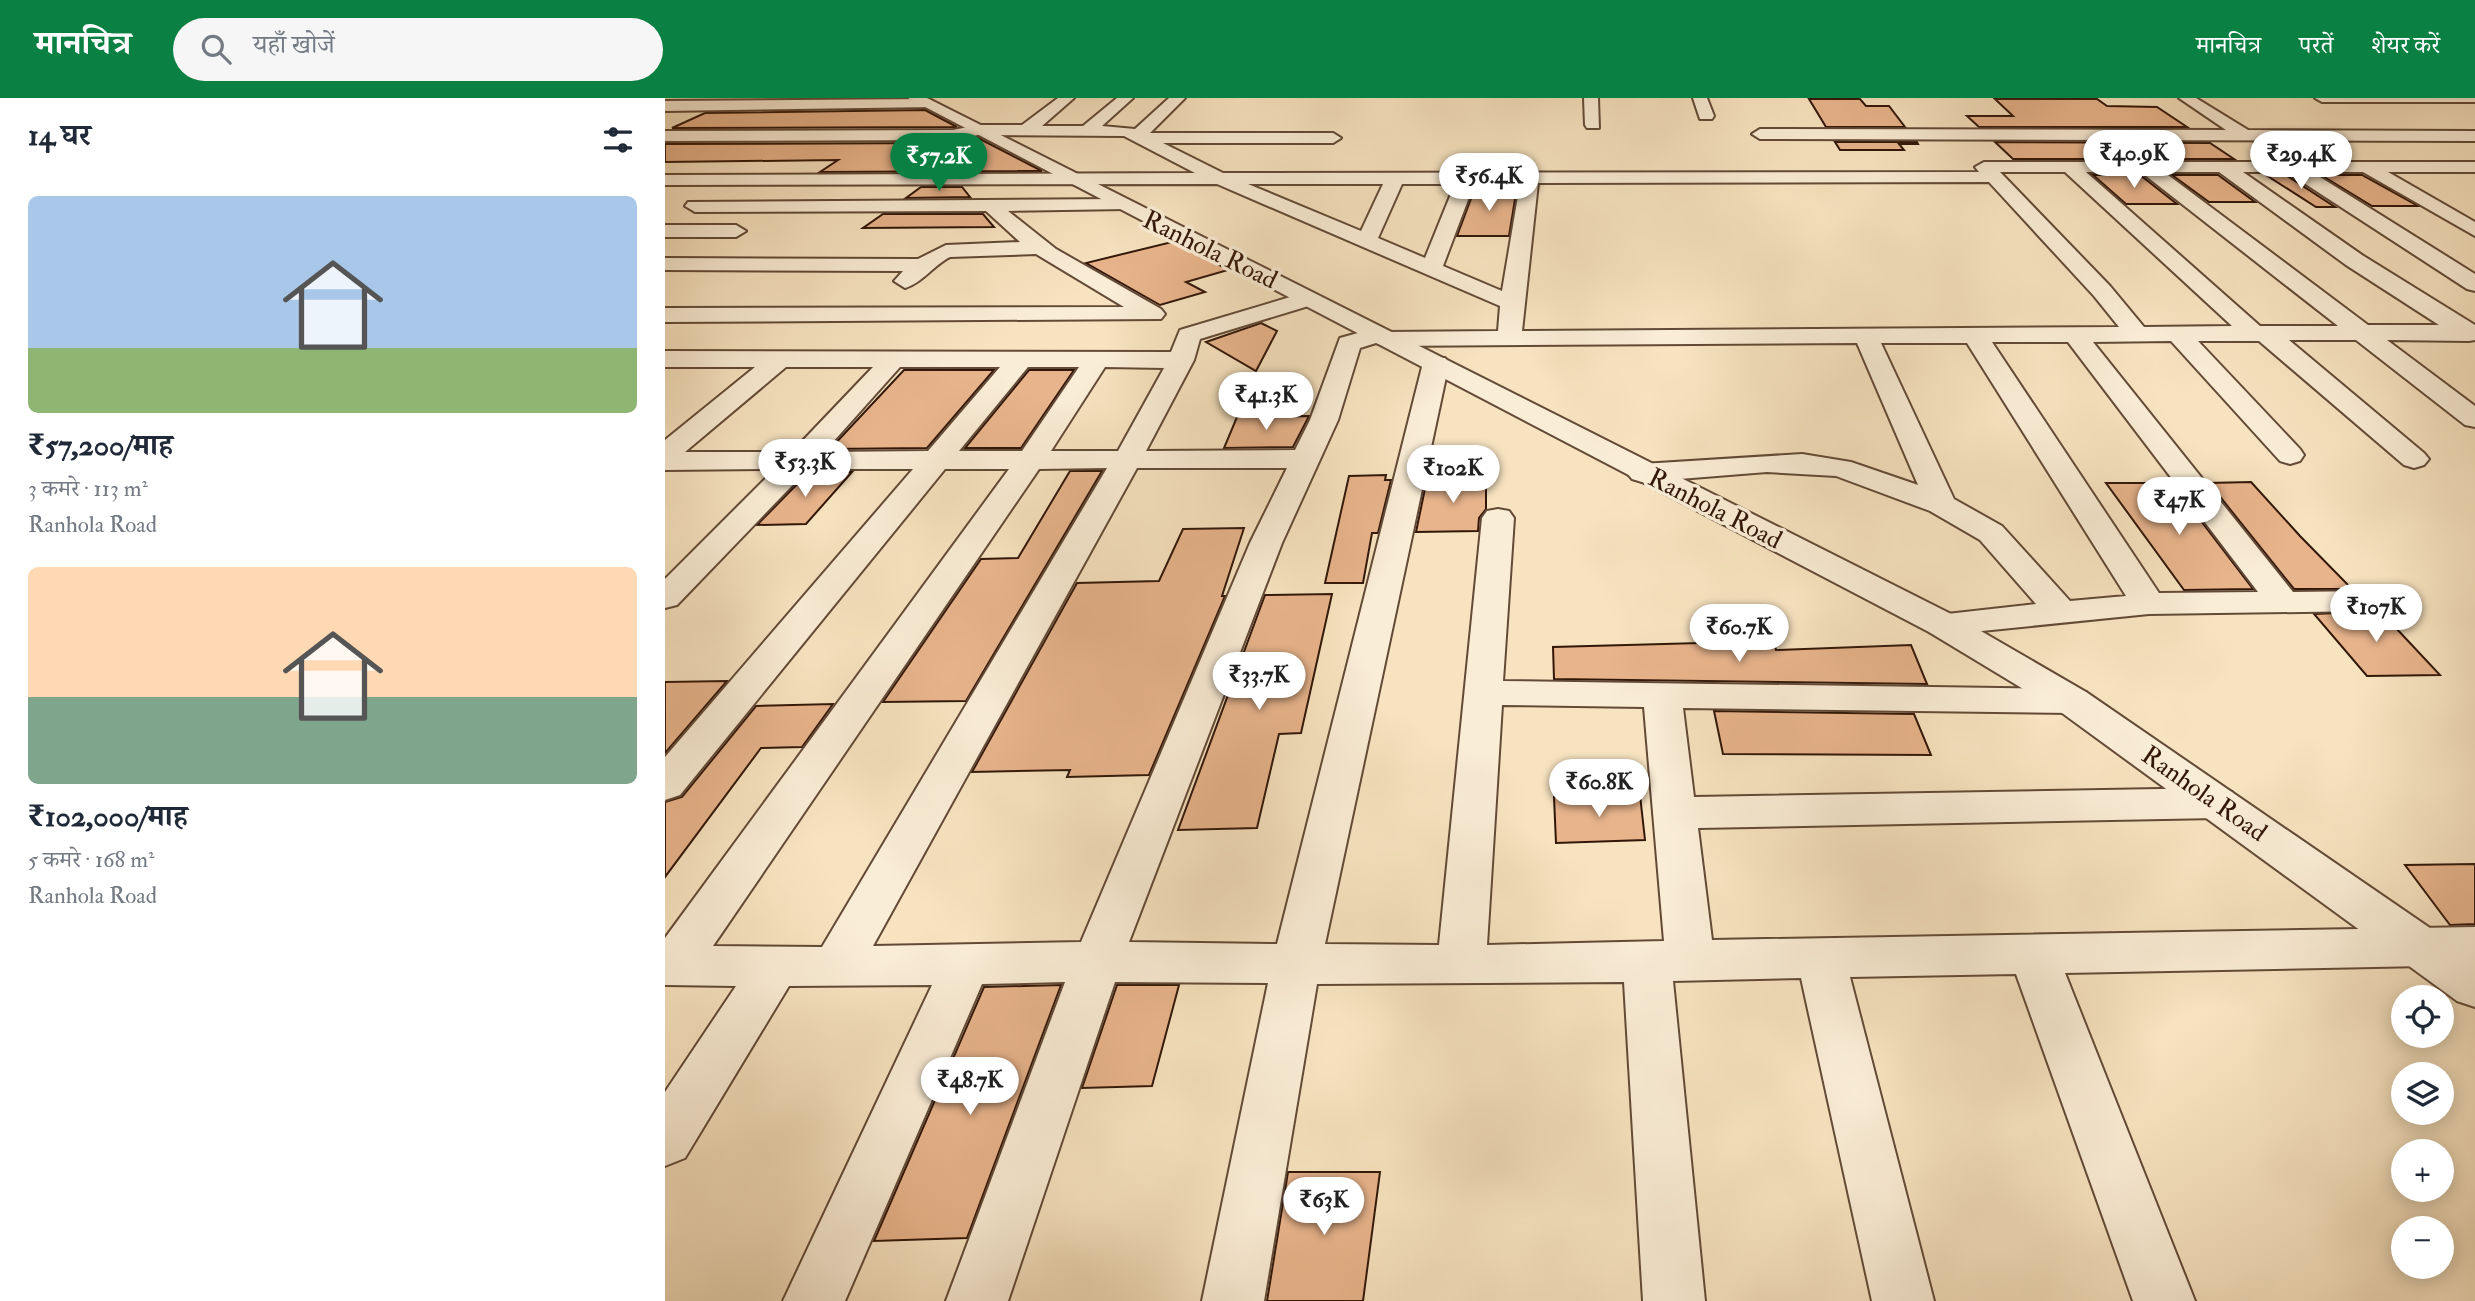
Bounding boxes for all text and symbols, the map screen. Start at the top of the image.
search box [173,18,663,81]
text: मानचित्र [35,23,131,64]
text: यहाँ खोजें [253,29,335,61]
icon: search [197,30,235,68]
text: मानचित्र [2196,30,2261,61]
text: परतें [2299,30,2333,61]
text: शेयर करें [2371,30,2440,61]
text: 14 घर [28,117,91,154]
icon: filters [599,121,637,159]
pin: ₹40.9K [2077,130,2191,190]
pin: ₹29.4K [2244,132,2358,191]
pin: ₹57.2K [882,134,996,193]
text: ₹40.9K [2099,138,2169,167]
text: ₹29.4K [2266,139,2336,168]
text: ₹57.2K [906,141,972,170]
pin: ₹56.4K [1432,153,1546,213]
text: ₹56.4K [1455,161,1523,190]
street label: Ranhola Road [1137,204,1283,296]
icon: home [270,242,396,368]
pin: ₹41.3K [1209,372,1323,432]
text: ₹41.3K [1235,380,1297,409]
text: ₹57,200/माह [28,427,173,464]
pin: ₹53.3K [748,440,862,499]
pin: ₹102K [1404,446,1502,505]
text: ₹53.3K [774,447,836,476]
text: ₹102K [1423,453,1483,482]
street label: Ranhola Road [1643,462,1787,556]
text: 3 कमरे · 113 m² [28,474,148,503]
pin: ₹47K [2138,478,2220,537]
text: ₹47K [2153,485,2205,514]
text: Ranhola Road [28,510,157,539]
pin: ₹107K [2327,584,2425,644]
text: ₹107K [2346,592,2406,621]
pin: ₹60.7K [1682,604,1796,664]
text: ₹60.7K [1706,612,1772,641]
icon: home [270,613,396,739]
pin: ₹33.7K [1202,652,1316,712]
text: ₹33.7K [1229,660,1289,689]
street label: Ranhola Road [2135,739,2273,849]
pin: ₹60.8K [1542,760,1656,819]
text: ₹60.8K [1565,767,1633,796]
text: ₹102,000/माह [28,798,188,835]
text: 5 कमरे · 168 m² [28,845,155,874]
text: Ranhola Road [28,881,157,910]
map controls [2391,985,2454,1279]
button: locate [2391,985,2454,1048]
pin: ₹48.7K [913,1058,1027,1117]
button: layers [2391,1062,2454,1125]
text: ₹48.7K [937,1065,1003,1094]
button: + [2391,1139,2454,1202]
pin: ₹63K [1283,1178,1365,1237]
text: ₹63K [1299,1185,1349,1214]
button: − [2391,1216,2454,1279]

